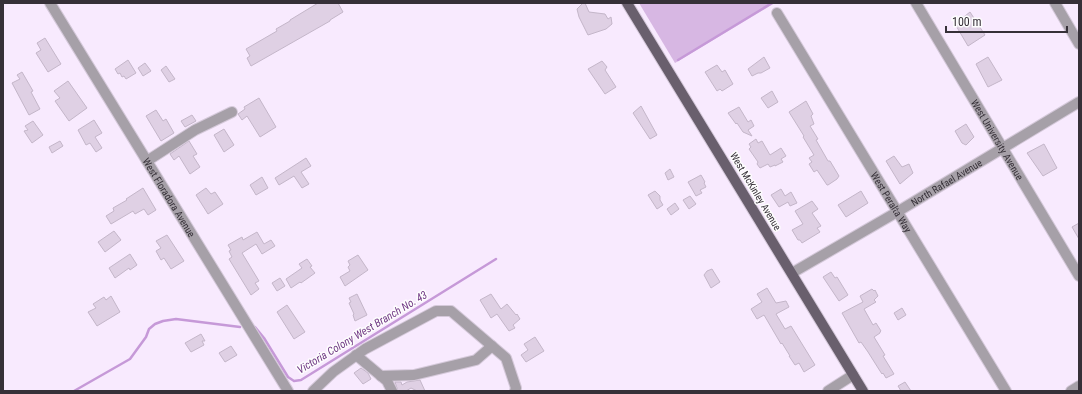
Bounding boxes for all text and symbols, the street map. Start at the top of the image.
scale bar [946,8,1067,34]
text: 100 m [952,15,982,29]
street label: West University Avenue [969,98,1025,182]
street label: West McKinley Avenue [728,150,783,232]
street label: West Floradora Avenue [140,156,197,239]
street label: North Rafael Avenue [909,157,984,208]
street label: West Peralta Way [869,170,914,234]
water label: Victoria Colony West Branch No. 43 [295,288,430,376]

